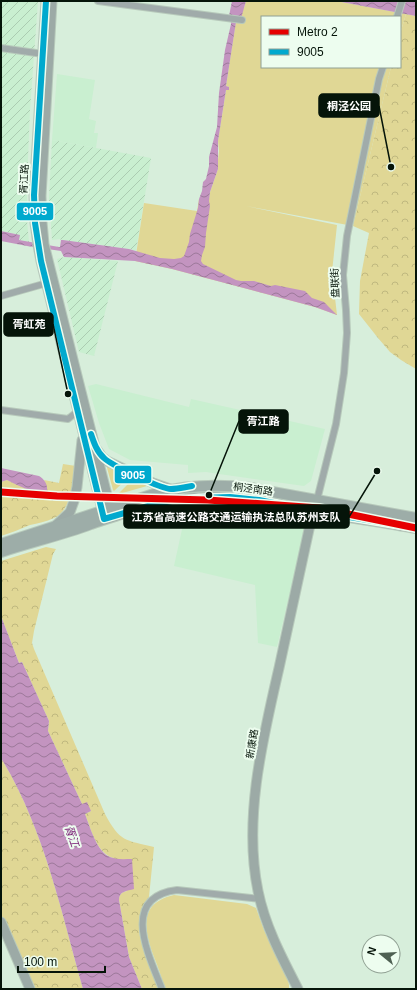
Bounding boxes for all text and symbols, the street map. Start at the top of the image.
legend [261,16,401,68]
text: Metro 2 [297,25,338,39]
text: 9005 [297,45,324,59]
callout: 桐泾公园 [319,94,379,117]
text: 桐泾公园 [327,100,371,112]
street label: 胥江路 [18,164,30,194]
line badge: 9005 [16,202,54,221]
text: 9005 [23,205,47,217]
street label: 盘联街 [329,268,341,298]
callout: 胥虹苑 [4,313,53,336]
text: 胥虹苑 [13,318,46,330]
callout: 胥江路 [239,410,288,433]
text: 胥江路 [247,415,280,427]
line badge: 9005 [114,465,152,484]
text: 9005 [121,469,145,481]
street label: 桐泾南路 [232,481,274,497]
callout: 江苏省高速公路交通运输执法总队苏州支队 [124,505,349,528]
text: 江苏省高速公路交通运输执法总队苏州支队 [132,511,341,523]
street label: 新康路 [244,728,260,760]
water label: 胥江 [63,824,82,849]
north arrow [361,934,401,974]
text: N [365,945,378,957]
scale bar [18,948,105,974]
text: 100 m [24,955,57,969]

